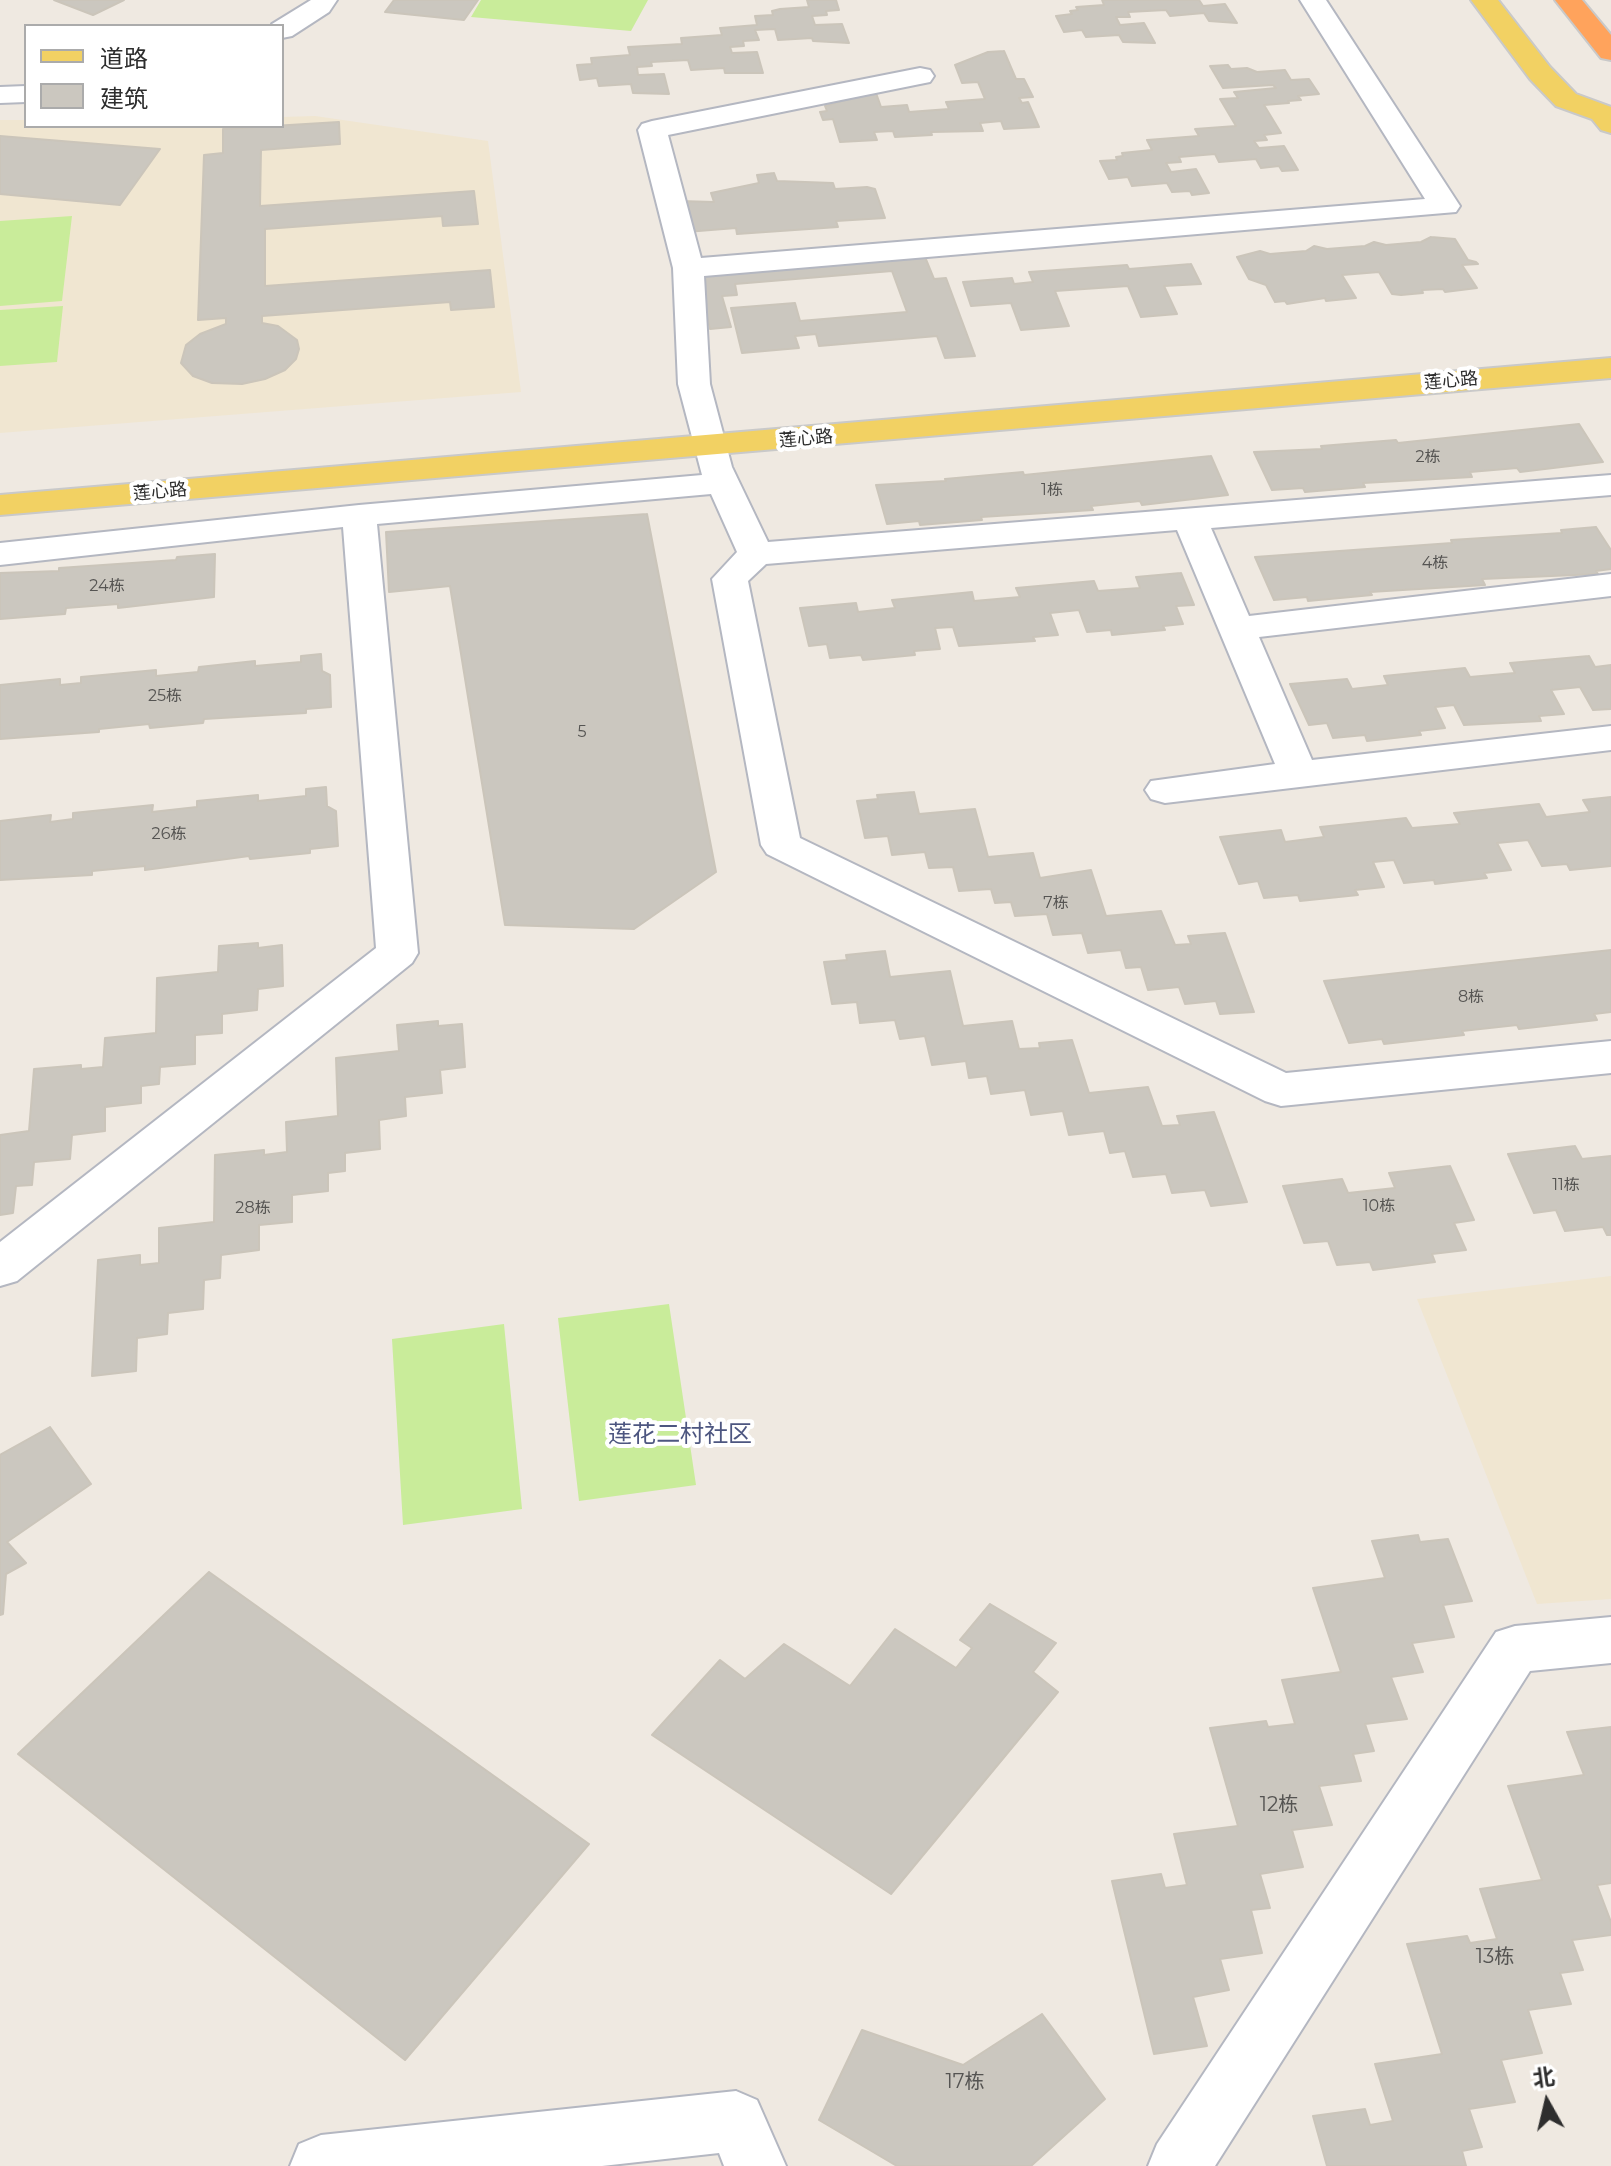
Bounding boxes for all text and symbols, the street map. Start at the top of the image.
legend [24,24,284,128]
text: 道路 [100,44,148,73]
text: 建筑 [100,84,148,113]
street label: 莲心路 [1423,368,1479,394]
street label: 莲心路 [778,426,834,452]
house number: 2栋 [1415,447,1441,467]
street label: 莲心路 [132,479,188,505]
house number: 1栋 [1041,480,1063,500]
house number: 4栋 [1422,553,1448,573]
house number: 24栋 [89,576,125,596]
house number: 25栋 [148,686,182,706]
house number: 5 [577,722,587,742]
house number: 26栋 [152,824,186,844]
house number: 7栋 [1043,893,1069,913]
house number: 8栋 [1458,987,1484,1007]
house number: 11栋 [1552,1175,1580,1195]
house number: 10栋 [1363,1196,1395,1216]
house number: 28栋 [235,1198,271,1218]
district label: 莲花二村社区 [608,1421,752,1449]
house number: 12栋 [1260,1793,1298,1817]
house number: 13栋 [1476,1945,1514,1969]
north arrow [1507,2062,1587,2142]
text: 北 [1531,2063,1556,2093]
house number: 17栋 [946,2070,984,2094]

